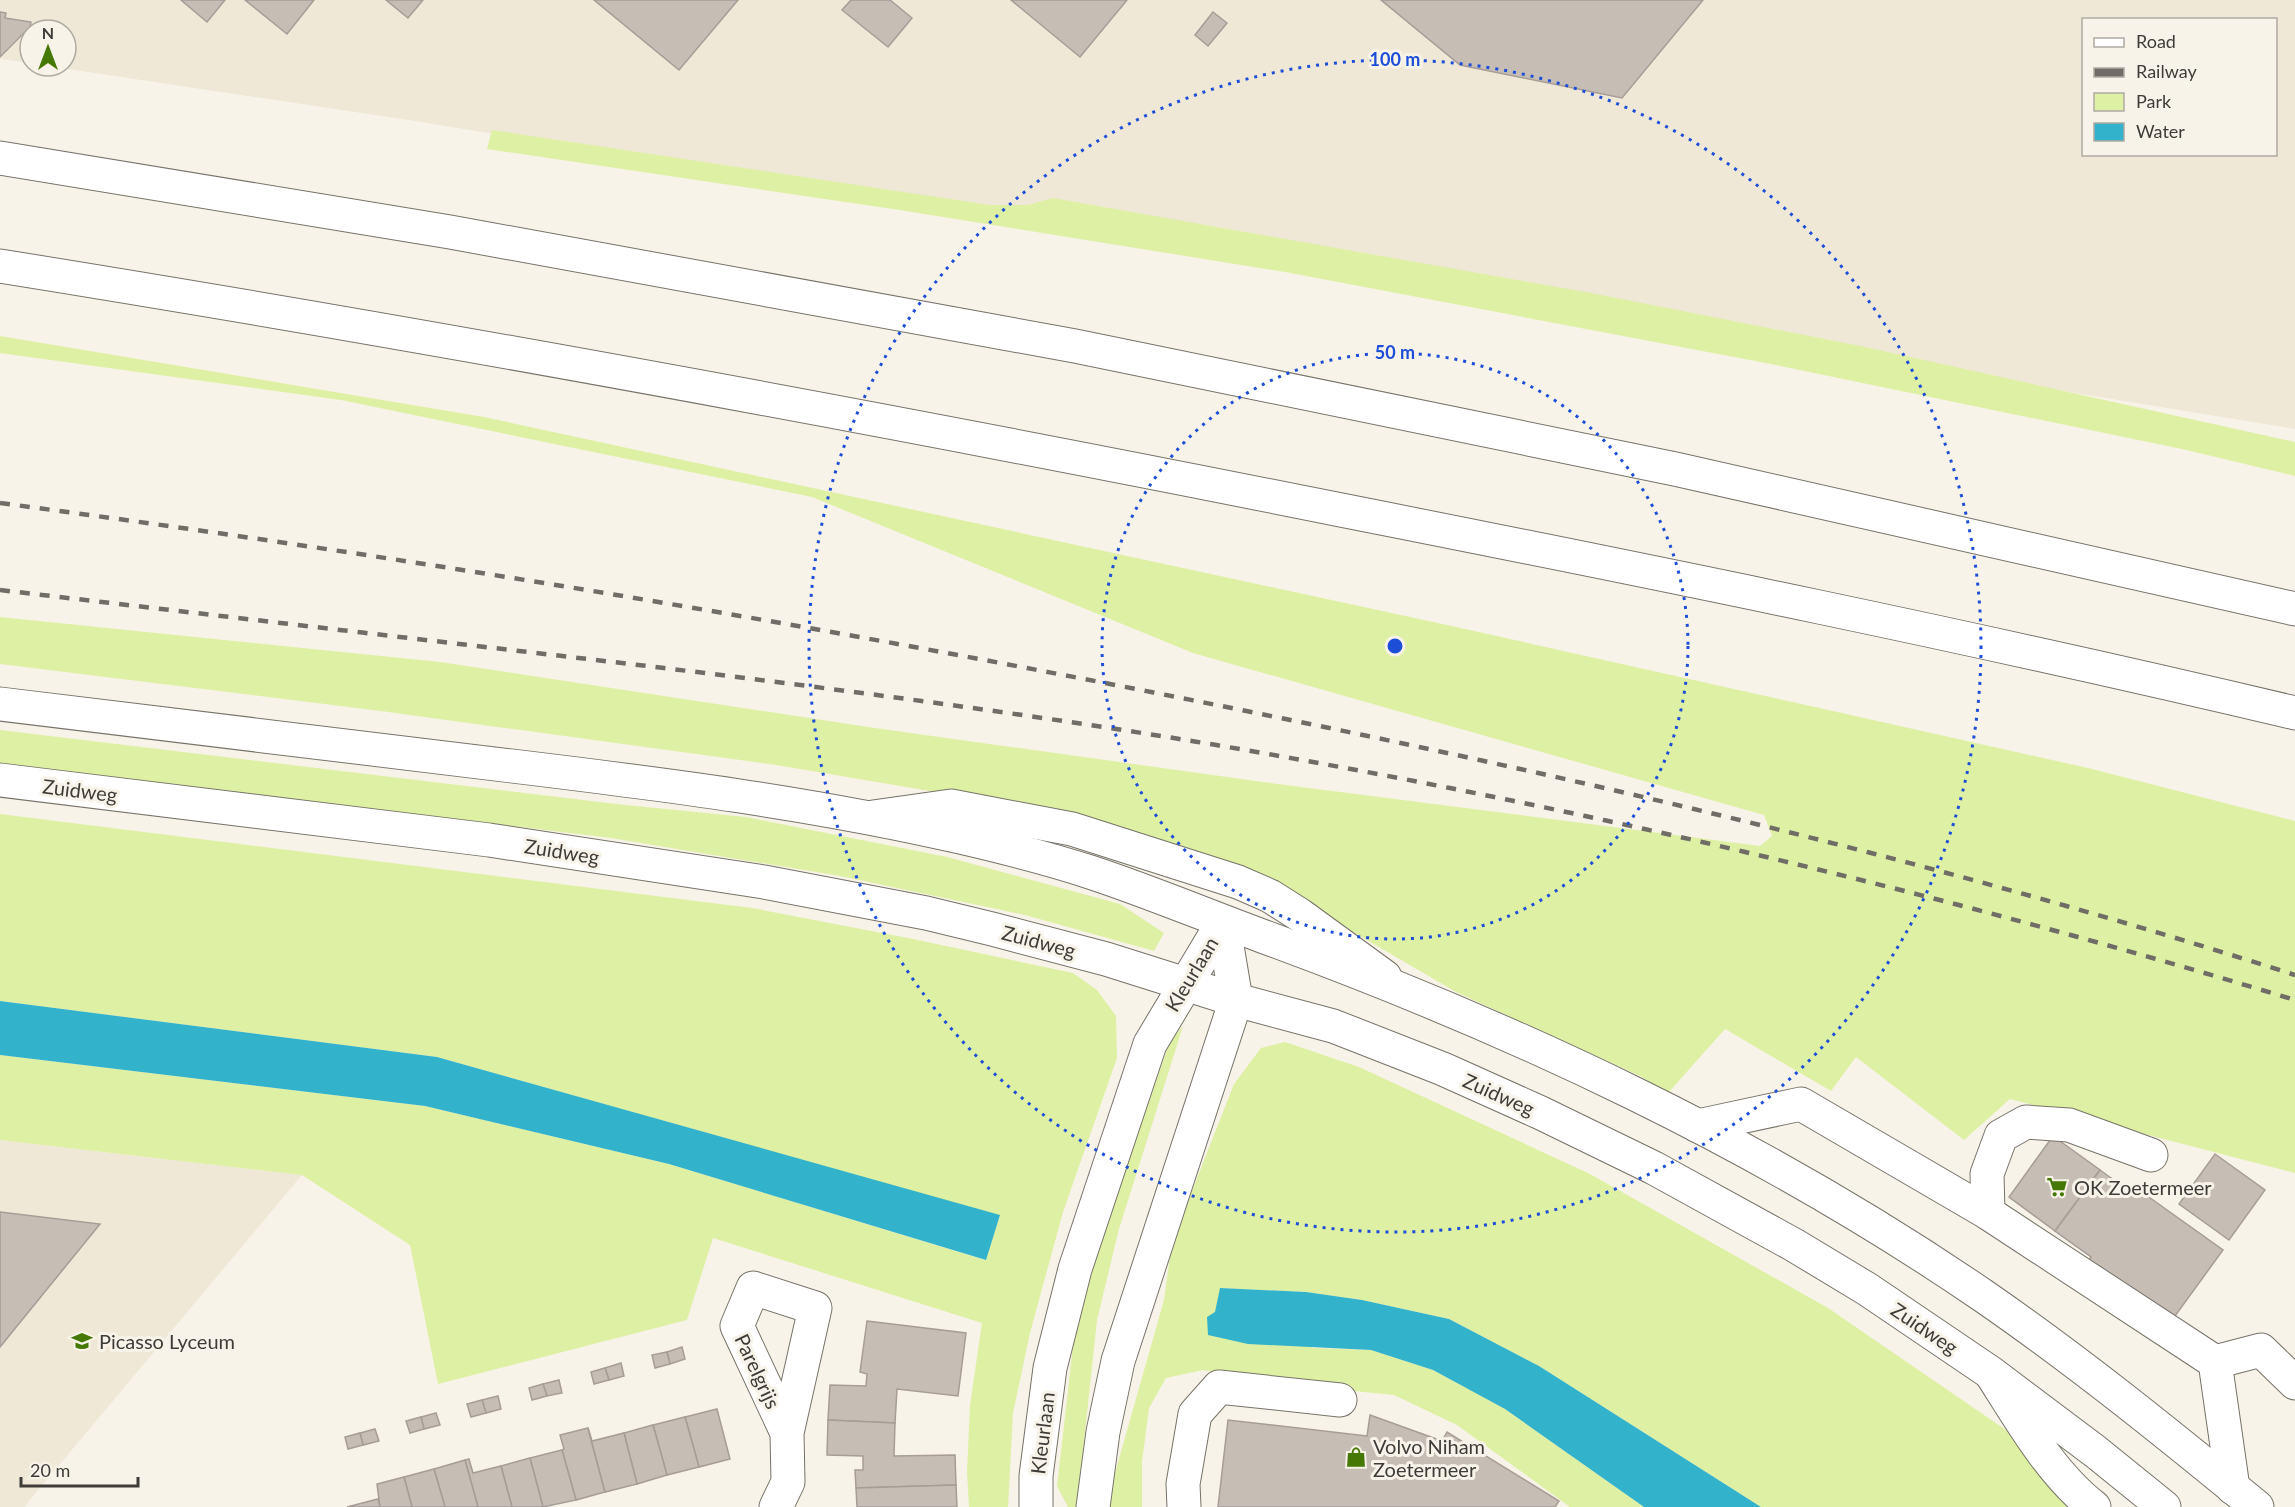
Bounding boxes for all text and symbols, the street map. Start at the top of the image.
north arrow [18,18,78,78]
legend [2082,18,2277,156]
text: N [42,23,54,42]
text: Road [2136,30,2176,52]
text: 100 m [1370,48,1420,70]
text: Railway [2136,60,2197,82]
text: Park [2136,90,2172,112]
text: Water [2136,120,2185,142]
text: 50 m [1375,341,1415,363]
centre of rings [1385,636,1405,656]
street label: Zuidweg [41,774,119,806]
street label: Zuidweg [523,833,601,869]
street label: Zuidweg [1000,920,1078,962]
street label: Kleurlaan [1159,932,1223,1016]
street label: Zuidweg [1460,1068,1538,1120]
supermarket icon: OK Zoetermeer [2045,1175,2069,1199]
place label: OK Zoetermeer [2074,1175,2212,1199]
street label: Zuidweg [1887,1297,1963,1359]
school or university icon: Picasso Lyceum [70,1329,94,1353]
place label: Picasso Lyceum [99,1329,235,1353]
street label: Parelgrijs [730,1330,786,1412]
street label: Kleurlaan [1025,1390,1059,1476]
place label: Volvo Niham Zoetermeer [1373,1434,1485,1481]
shop icon: Volvo Niham Zoetermeer [1344,1445,1368,1469]
scale bar [21,1450,138,1488]
text: 20 m [30,1459,70,1481]

